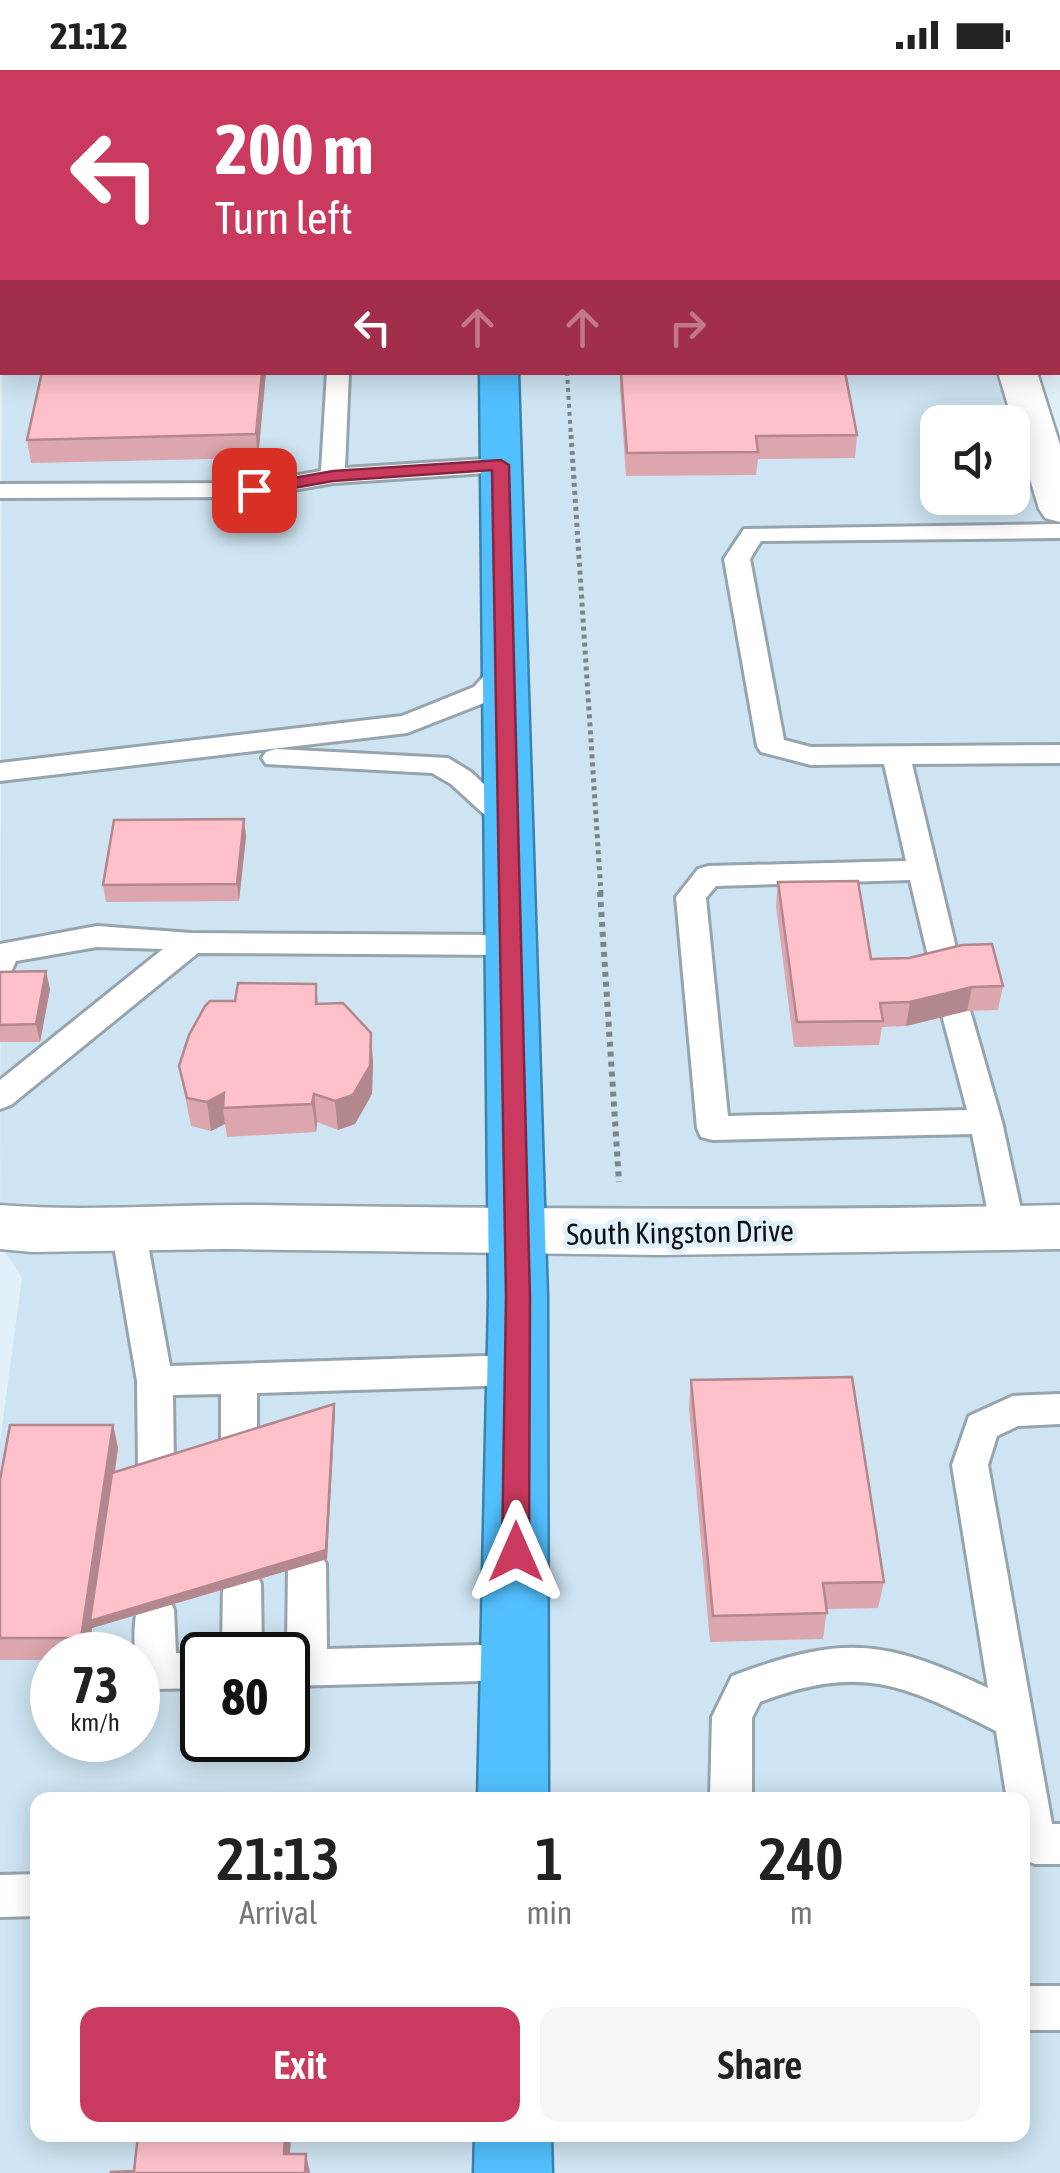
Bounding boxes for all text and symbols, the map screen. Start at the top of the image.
text: 21:12 [50,14,128,57]
text: 200 m [215,109,374,189]
icon: left [50,110,180,240]
text: Turn left [215,192,353,244]
icon: left [345,300,400,355]
icon: ahead [450,300,505,355]
icon: ahead [555,300,610,355]
icon: right [660,300,715,355]
map controls [920,405,1030,515]
button: sound [920,405,1030,515]
pin [212,448,297,533]
icon: arrive [227,463,282,518]
street label: South Kingston Drive [566,1213,794,1251]
position arrow [464,1500,568,1604]
speed limit sign: 80 [180,1632,310,1762]
text: 73 [71,1656,118,1714]
text: km/h [70,1708,120,1736]
text: 21:13 [216,1824,340,1893]
text: 1 [535,1824,564,1893]
text: 240 [759,1824,843,1893]
text: Arrival [239,1894,317,1931]
text: min [526,1894,572,1931]
text: m [790,1894,813,1931]
button: Exit [80,2007,520,2122]
button: Share [540,2007,980,2122]

